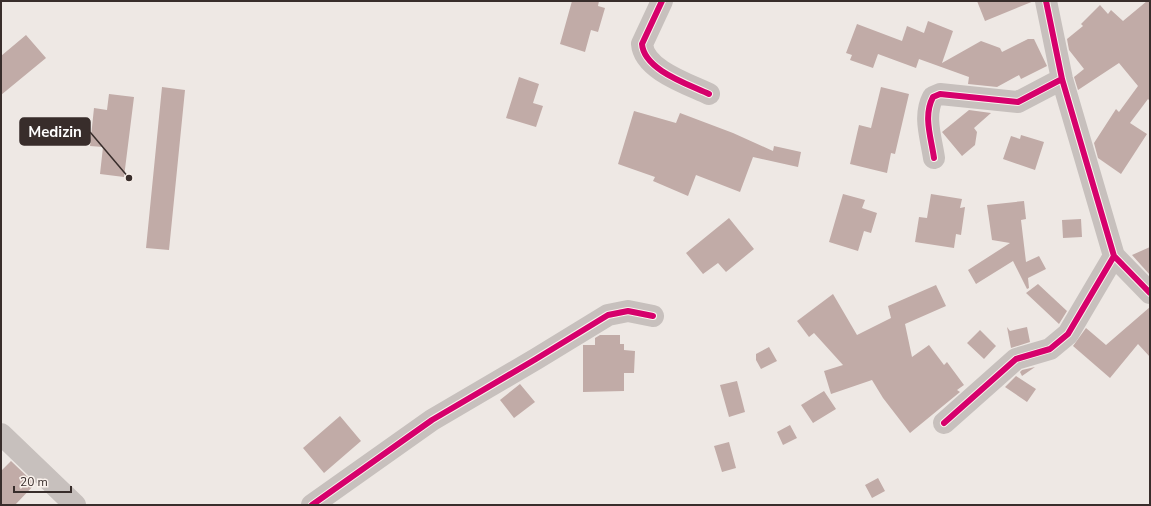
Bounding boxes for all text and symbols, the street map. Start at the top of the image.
callout: Medizin [20,118,90,145]
text: Medizin [28,122,82,142]
scale bar [14,468,71,494]
text: 20 m [20,474,48,490]

